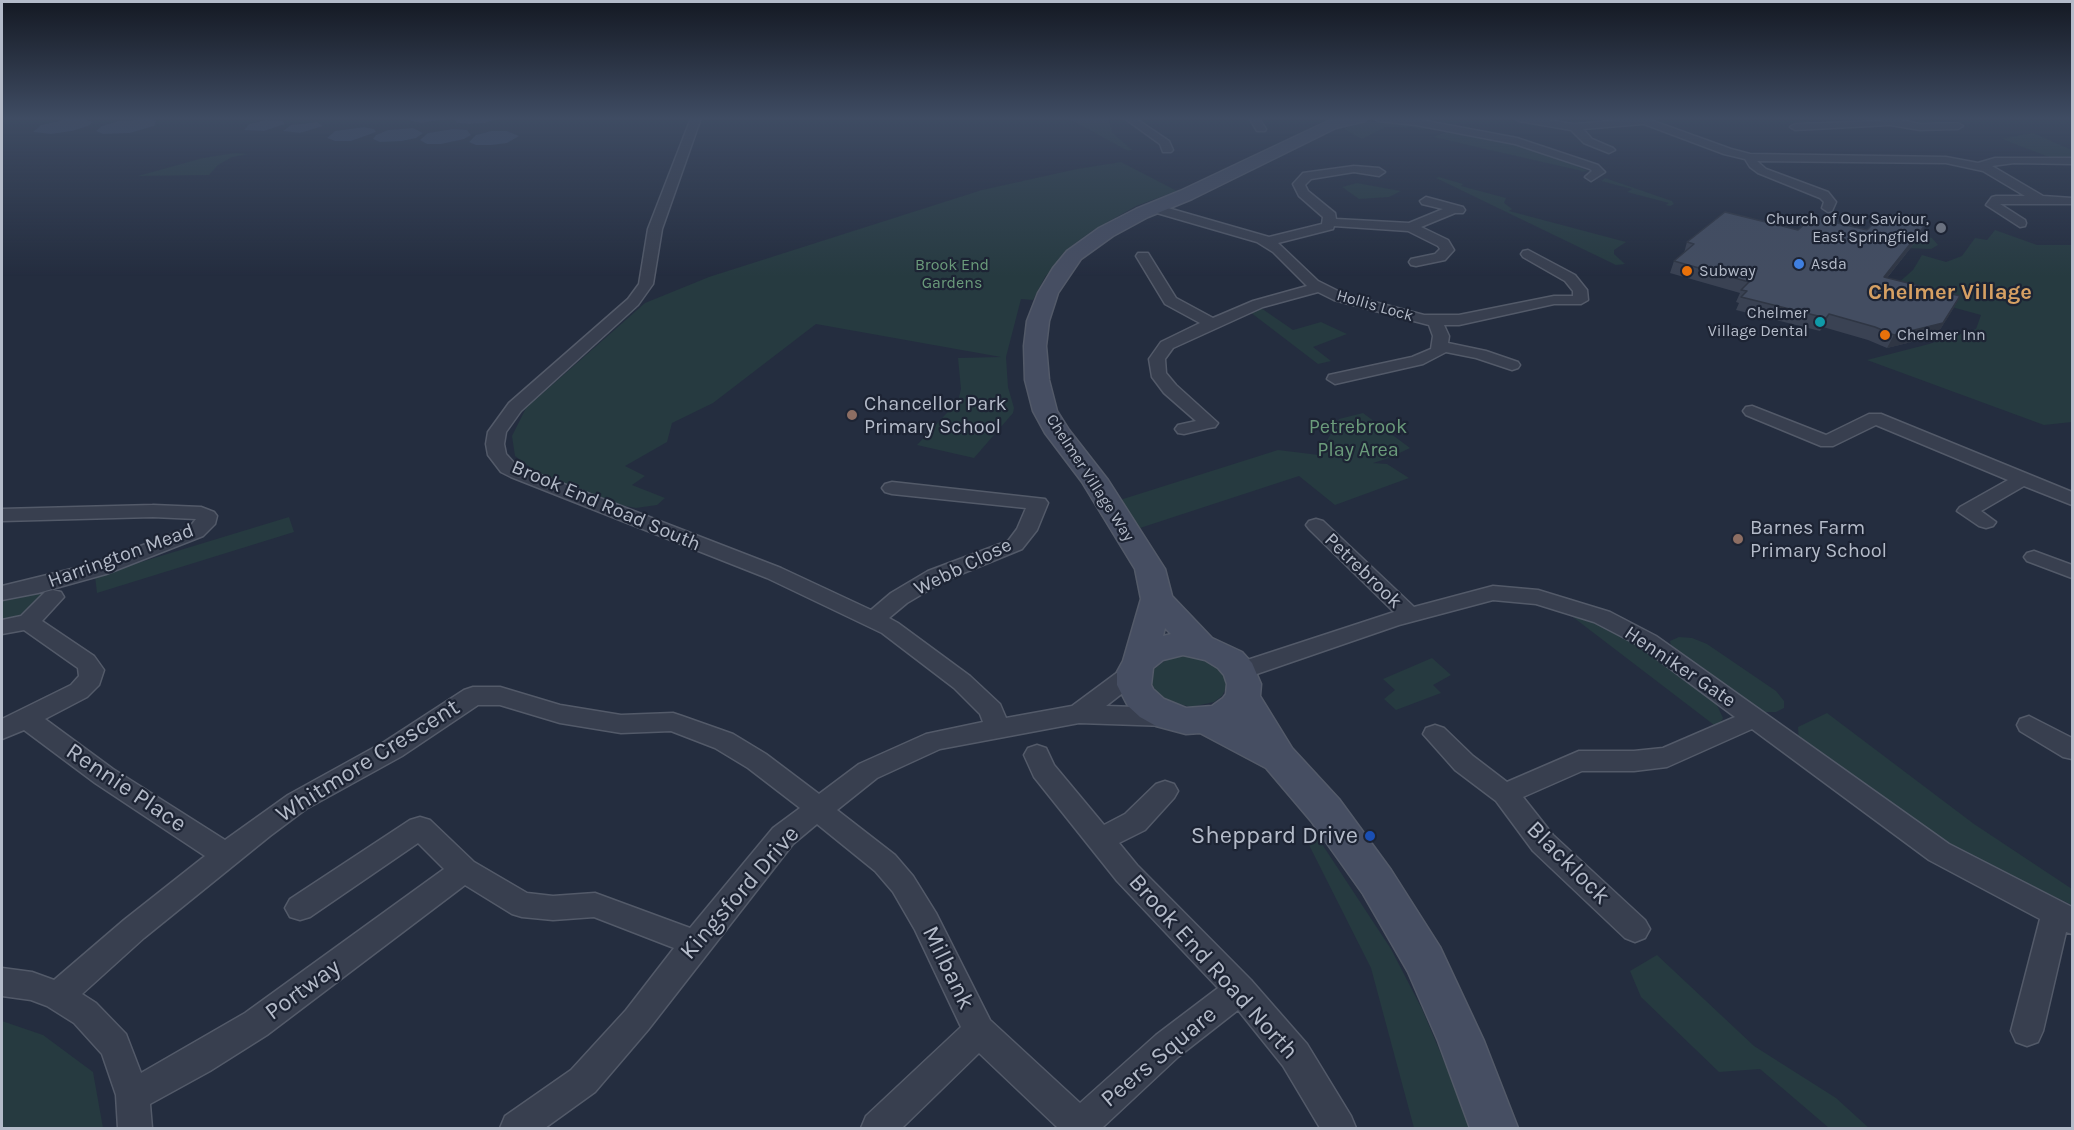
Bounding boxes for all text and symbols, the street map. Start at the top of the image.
place label: Church of Our Saviour, East Springfield [1766,209,1929,247]
marker: Church of Our Saviour, East Springfield [1934,221,1948,235]
place label: Asda [1811,254,1847,274]
park label: Brook End Gardens [915,255,989,293]
marker: Asda [1792,257,1806,271]
place label: Subway [1699,261,1756,281]
marker: Subway [1680,264,1694,278]
district label: Chelmer Village [1868,280,2032,306]
street label: Hollis Lock [1334,286,1416,326]
place label: Chelmer Village Dental [1708,303,1808,341]
marker: Chelmer Village Dental [1813,315,1827,329]
place label: Chelmer Inn [1897,325,1986,345]
marker: Chelmer Inn [1878,328,1892,342]
place label: Chancellor Park Primary School [864,392,1007,439]
marker: Chancellor Park Primary School [845,408,859,422]
street label: Chelmer Village Way [1042,411,1138,545]
park label: Petrebrook Play Area [1309,415,1407,462]
street label: Brook End Road South [508,455,704,557]
place label: Barnes Farm Primary School [1750,516,1887,563]
street label: Harrington Mead [45,518,197,594]
street label: Petrebrook [1319,528,1407,614]
marker: Barnes Farm Primary School [1731,532,1745,546]
street label: Webb Close [910,533,1016,601]
street label: Henniker Gate [1620,621,1740,713]
street label: Whitmore Crescent [271,693,465,829]
street label: Rennie Place [60,737,192,839]
street label: Blacklock [1520,815,1616,911]
street label: Kingsford Drive [674,820,806,966]
place label: Sheppard Drive [1191,822,1358,850]
marker: Sheppard Drive [1363,829,1377,843]
street label: Brook End Road North [1122,868,1304,1066]
street label: Milbank [915,921,981,1015]
street label: Portway [260,953,346,1027]
street label: Peers Square [1095,1000,1223,1114]

